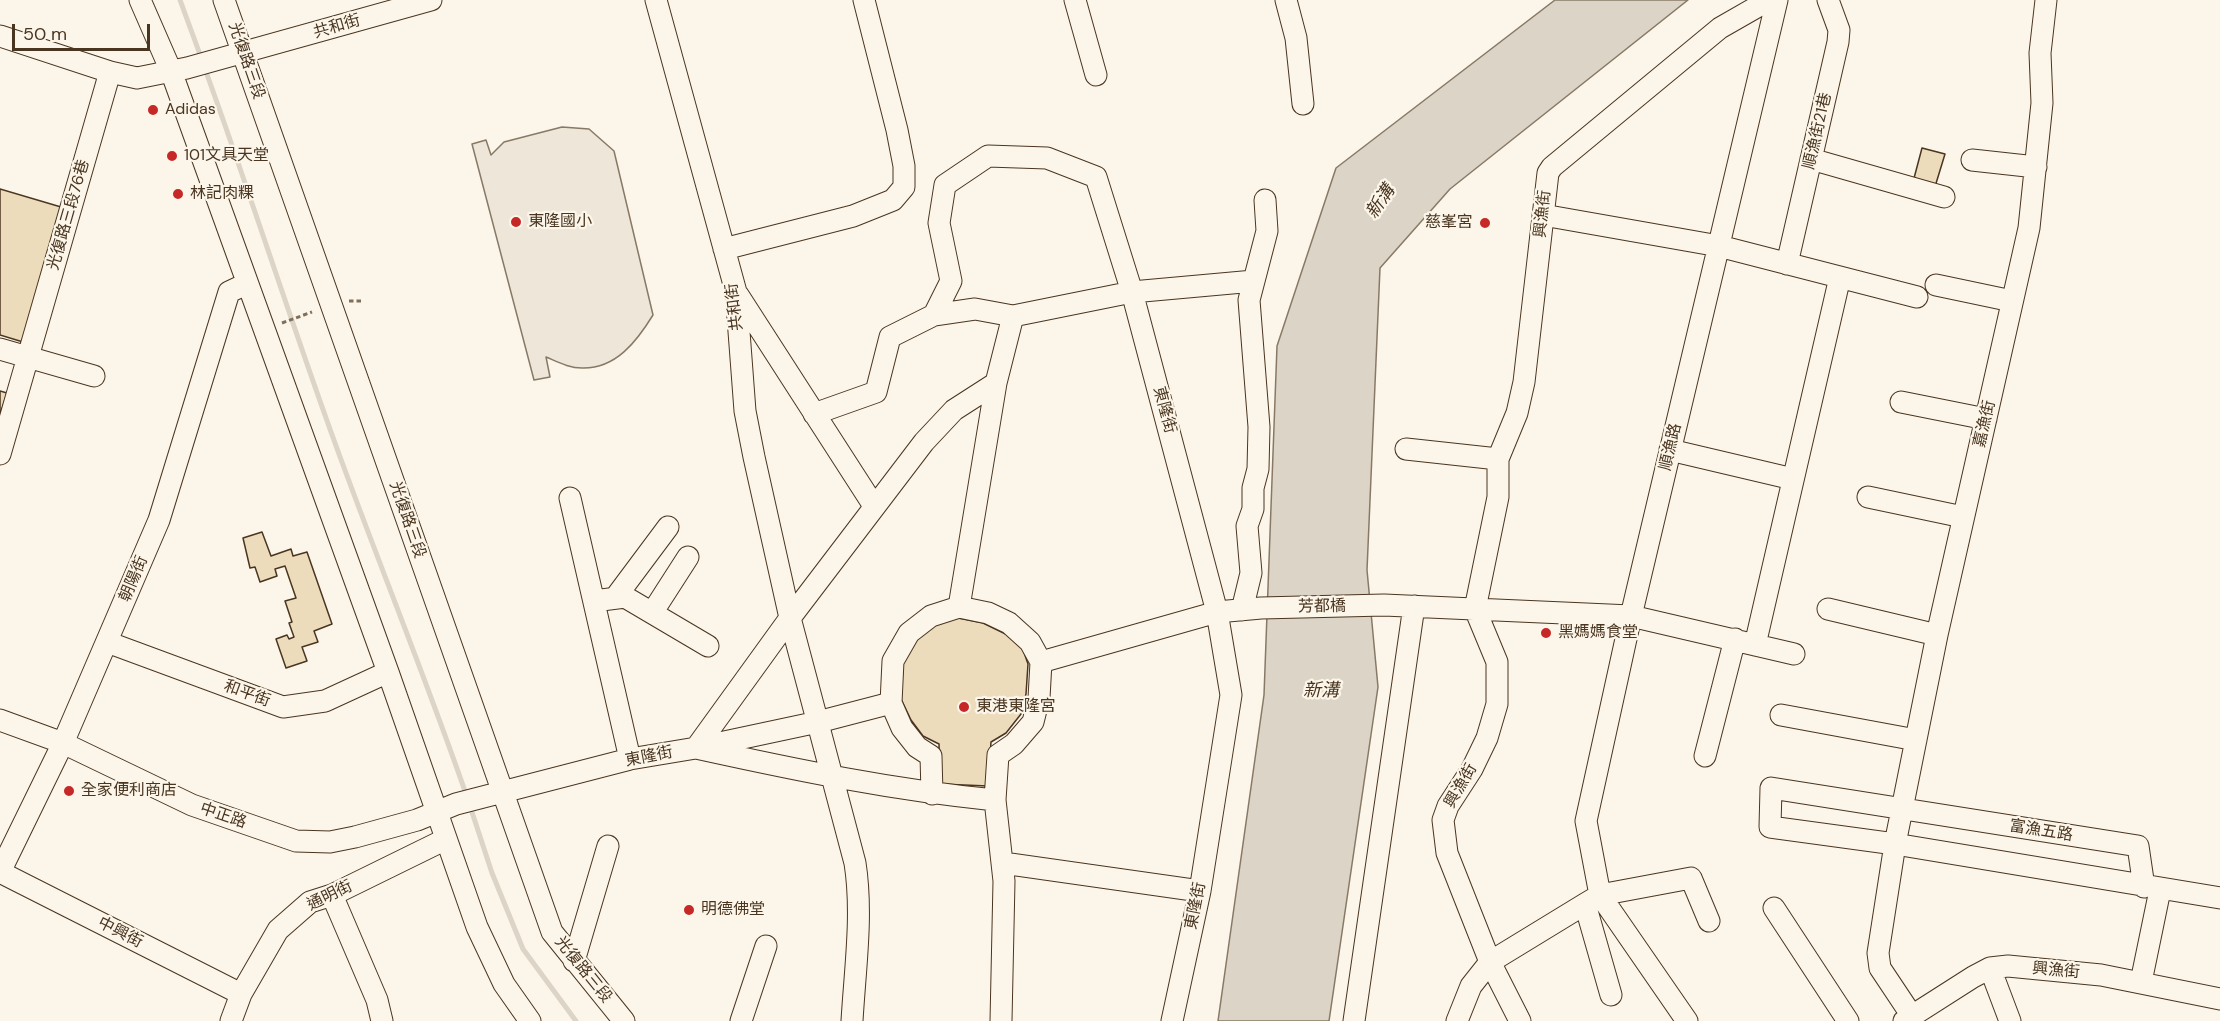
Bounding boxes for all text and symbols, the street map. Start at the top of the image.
street label: 共和街 [311,11,363,43]
scale bar [15,12,153,50]
street label: 光復路三段 [224,20,268,102]
text: 50 m [23,22,67,46]
street label: 順漁街21巷 [1800,91,1836,171]
place label: Adidas [165,100,216,120]
marker: Adidas [146,103,160,117]
place label: 101文具天堂 [184,146,269,166]
marker: 101文具天堂 [165,149,179,163]
street label: 光復路三段76巷 [44,157,94,273]
water label: 新溝 [1362,181,1400,223]
place label: 林記肉粿 [190,184,254,204]
marker: 林記肉粿 [171,187,185,201]
street label: 興漁街 [1531,189,1555,239]
place label: 東隆國小 [528,212,592,232]
place label: 慈峯宮 [1425,213,1473,233]
marker: 東隆國小 [509,215,523,229]
marker: 慈峯宮 [1478,216,1492,230]
street label: 共和街 [723,282,747,332]
street label: 東隆街 [1149,384,1179,436]
street label: 嘉漁街 [1970,398,2000,450]
street label: 順漁路 [1656,421,1686,473]
street label: 光復路三段 [385,479,429,561]
street label: 朝陽街 [116,553,152,605]
street label: 芳都橋 [1298,597,1346,617]
place label: 黑媽媽食堂 [1558,623,1638,643]
marker: 黑媽媽食堂 [1539,626,1553,640]
street label: 和平街 [221,677,273,711]
water label: 新溝 [1303,680,1339,702]
place label: 東港東隆宮 [976,697,1056,717]
marker: 東港東隆宮 [957,700,971,714]
street label: 東隆街 [624,743,674,771]
street label: 興漁街 [1441,760,1481,812]
place label: 全家便利商店 [81,781,177,801]
marker: 全家便利商店 [62,784,76,798]
street label: 中正路 [197,799,249,833]
street label: 富漁五路 [2008,817,2074,845]
street label: 通明街 [304,877,356,915]
street label: 東隆街 [1182,881,1210,931]
place label: 明德佛堂 [701,900,765,920]
marker: 明德佛堂 [682,903,696,917]
street label: 中興街 [94,914,146,952]
street label: 光復路三段 [550,933,616,1007]
street label: 興漁街 [2031,959,2081,983]

